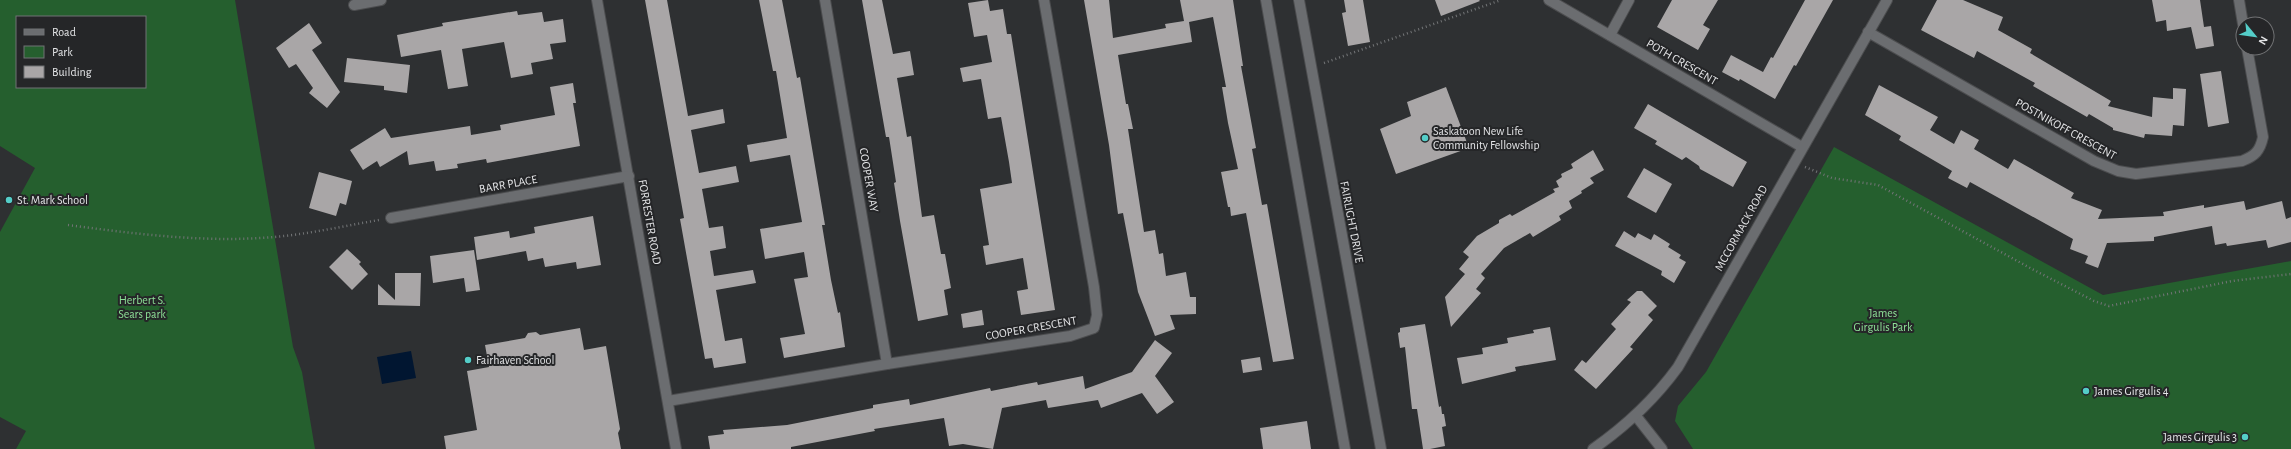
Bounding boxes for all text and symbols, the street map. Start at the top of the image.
legend [16,16,146,88]
north arrow [2235,16,2275,56]
text: Road [52,26,76,38]
text: N [2257,35,2270,47]
street label: POTH CRESCENT [1644,37,1720,87]
text: Park [52,46,73,58]
text: Building [52,66,92,78]
street label: POSTNIKOFF CRESCENT [2014,96,2119,162]
place label: Saskatoon New Life Community Fellowship [1433,125,1540,152]
marker: Saskatoon New Life Community Fellowship [1420,133,1430,143]
street label: COOPER WAY [857,147,881,214]
street label: BARR PLACE [478,173,538,195]
street label: FORRESTER ROAD [637,178,663,266]
street label: FAIRLIGHT DRIVE [1338,180,1366,264]
street label: MCCORMACK ROAD [1713,183,1770,273]
place label: St. Mark School [17,194,88,206]
marker: St. Mark School [4,195,14,205]
park label: Herbert S. Sears park [118,294,166,320]
park label: James Girgulis Park [1854,307,1913,333]
street label: COOPER CRESCENT [984,314,1078,342]
place label: Fairhaven School [476,354,554,366]
marker: Fairhaven School [463,355,473,365]
place label: James Girgulis 4 [2094,385,2169,397]
marker: James Girgulis 4 [2081,386,2091,396]
place label: James Girgulis 3 [2163,431,2237,443]
marker: James Girgulis 3 [2240,432,2250,442]

